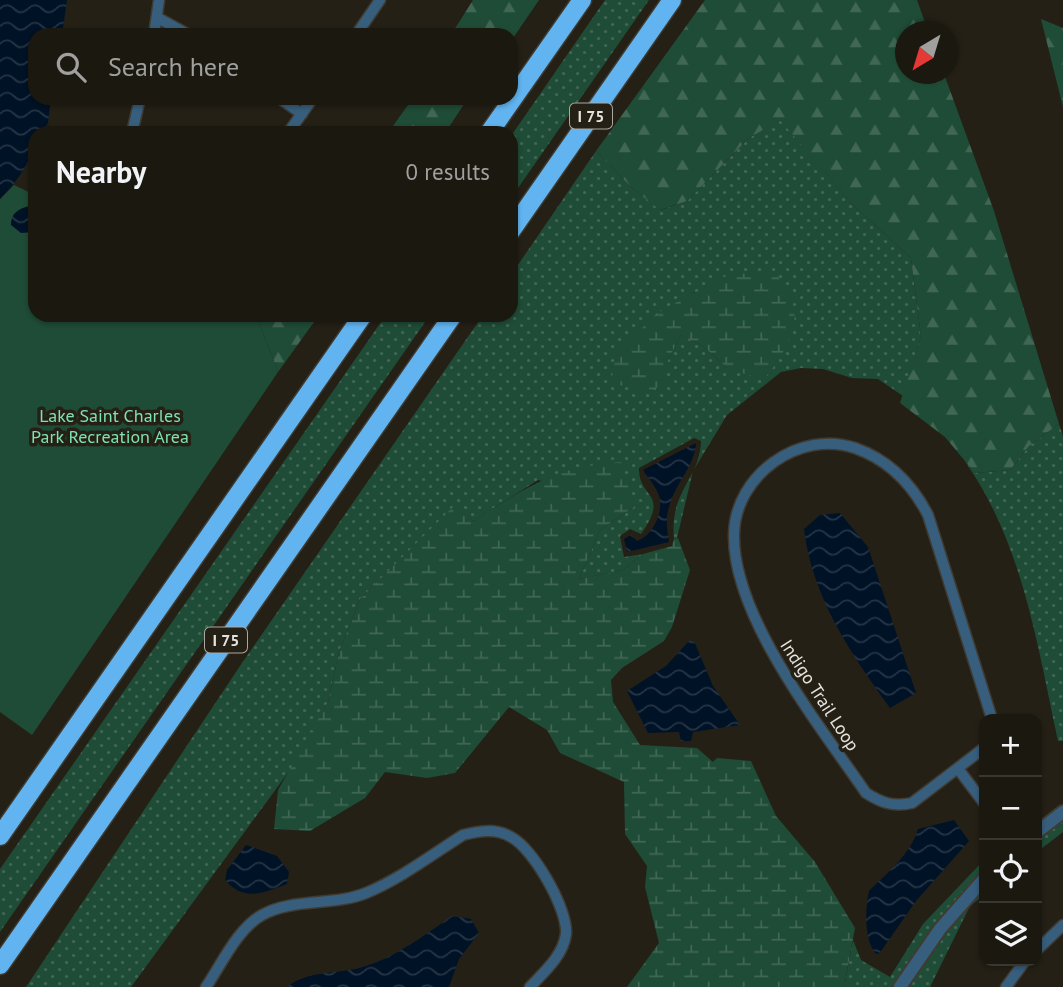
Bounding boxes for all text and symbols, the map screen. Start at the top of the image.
north arrow [895,21,958,84]
search box [28,28,518,105]
icon: search [52,48,90,86]
text: Search here [108,50,239,83]
road number: I 75 [570,104,612,128]
text: Nearby [56,152,146,191]
text: 0 results [406,157,490,186]
park label: Lake Saint Charles Park Recreation Area [31,404,189,448]
road number: I 75 [205,628,247,652]
street label: Indigo Trail Loop [775,635,865,755]
map controls [979,714,1042,966]
button: + [979,714,1042,777]
button: − [979,777,1042,840]
button: locate [979,840,1042,903]
button: layers [979,903,1042,966]

